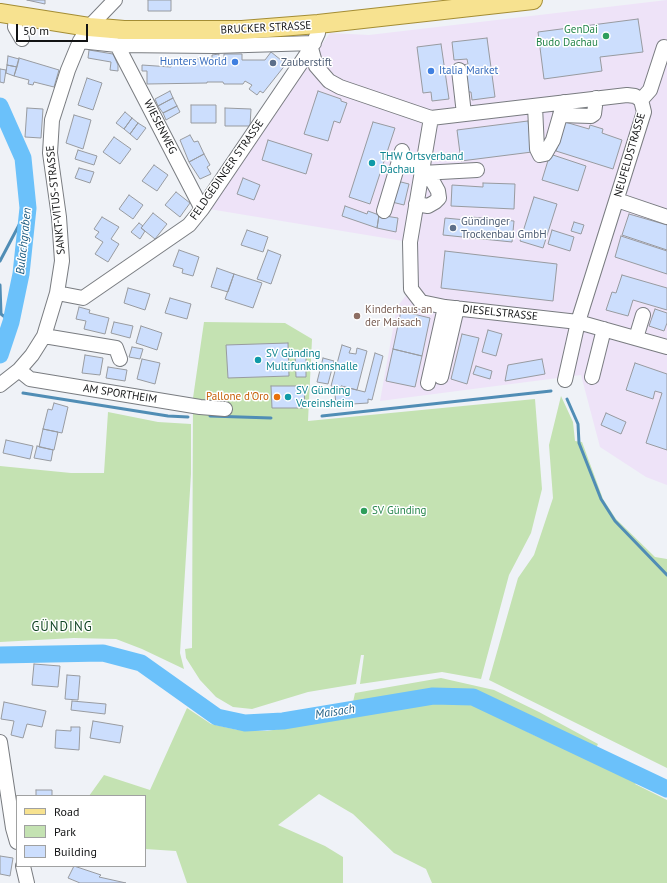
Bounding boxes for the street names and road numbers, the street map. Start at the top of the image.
street label: BRUCKER STRASSE [220,19,312,37]
street label: WIESENWEG [141,98,179,156]
street label: NEUFELDSTRASSE [612,111,648,199]
street label: FELDGEDINGER STRASSE [187,117,267,223]
street label: SANKT-VITUS-STRASSE [44,145,68,255]
street label: DIESELSTRASSE [462,302,538,324]
street label: AM SPORTHEIM [82,382,158,406]

